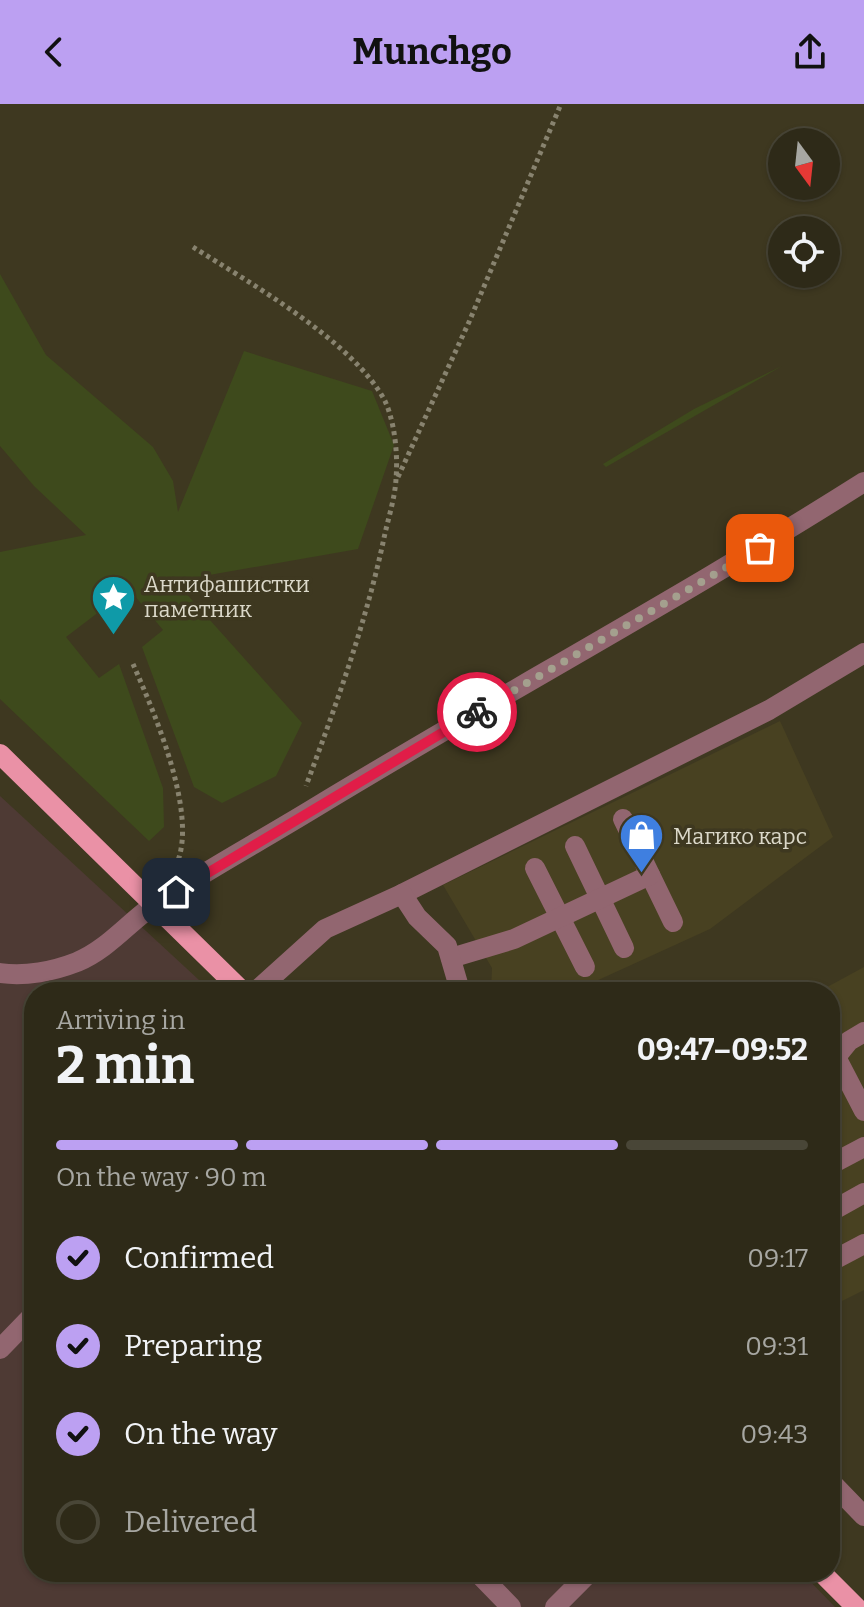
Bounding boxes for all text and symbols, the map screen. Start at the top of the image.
icon: back [32,30,76,74]
text: Munchgo [352,30,512,74]
icon: share [788,30,832,74]
north arrow [768,128,840,200]
map controls [768,128,840,288]
button: locate [768,216,840,288]
pin [726,514,794,582]
icon: bag [738,526,782,570]
place label: Антифашистки паметник [144,571,310,623]
place icon: Антифашистки паметник [89,573,137,636]
courier [437,672,517,752]
icon: bike [455,690,499,734]
shop icon: Магико карс [618,812,666,875]
place label: Магико карс [673,823,807,850]
pin [142,858,210,926]
icon: home [154,870,198,914]
text: Arriving in [56,1005,185,1036]
text: 09:47–09:52 [637,1032,808,1068]
text: 2 min [56,1034,194,1097]
text: On the way · 90 m [56,1162,267,1193]
icon: check [56,1236,100,1280]
text: Confirmed [124,1240,274,1276]
text: 09:17 [747,1243,808,1274]
icon: check [56,1324,100,1368]
text: Preparing [124,1328,262,1364]
text: 09:31 [745,1331,808,1362]
icon: check [56,1412,100,1456]
text: On the way [124,1416,277,1452]
text: 09:43 [741,1419,808,1450]
text: Delivered [124,1504,257,1540]

